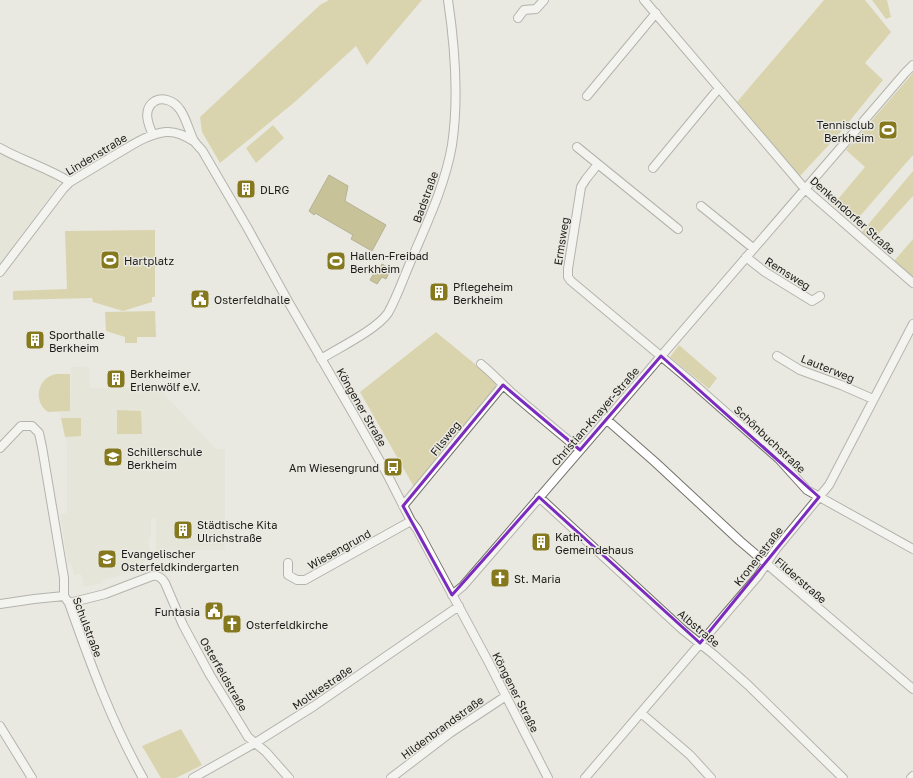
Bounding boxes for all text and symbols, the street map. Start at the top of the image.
place label: Tennisclub Berkheim [817,118,874,144]
sports icon: Tennisclub Berkheim [877,119,899,141]
street label: Lindenstraße [63,131,129,177]
street label: Badstraße [410,170,440,224]
street label: Denkendorfer Straße [808,174,898,256]
building icon: DLRG [235,178,257,200]
place label: DLRG [260,183,289,196]
street label: Ermsweg [551,216,571,266]
sports icon: Hartplatz [99,249,121,271]
place label: Hallen-Freibad Berkheim [350,249,429,275]
sports icon: Hallen-Freibad Berkheim [325,250,347,272]
place label: Hartplatz [124,254,174,267]
street label: Remsweg [763,254,813,292]
place label: Pflegeheim Berkheim [453,280,513,306]
building icon: Pflegeheim Berkheim [428,281,450,303]
public building icon: Osterfeldhalle [189,288,211,310]
place label: Osterfeldhalle [214,293,290,306]
place label: Sporthalle Berkheim [49,328,105,354]
building icon: Sporthalle Berkheim [24,329,46,351]
street label: Lauterweg [799,351,857,385]
street label: Christian-Knayer-Straße [549,364,641,468]
street label: Köngener Straße [334,365,390,449]
place label: Berkheimer Erlenwölf e.V. [130,367,201,393]
building icon: Berkheimer Erlenwölf e.V. [105,368,127,390]
street label: Schönbuchstraße [732,403,808,475]
street label: Filsweg [427,418,463,458]
place label: Schillerschule Berkheim [127,445,202,471]
school or university icon: Schillerschule Berkheim [102,446,124,468]
bus stop icon: Am Wiesengrund [382,456,404,478]
place label: Am Wiesengrund [289,461,379,474]
place label: Städtische Kita Ulrichstraße [197,518,277,544]
building icon: Städtische Kita Ulrichstraße [172,519,194,541]
street label: Kronenstraße [731,524,785,588]
street label: Wiesengrund [305,526,373,572]
place label: Kath. Gemeindehaus [555,530,634,556]
building icon: Kath. Gemeindehaus [530,531,552,553]
place label: Evangelischer Osterfeldkindergarten [121,547,239,573]
school or university icon: Evangelischer Osterfeldkindergarten [96,548,118,570]
street label: Filderstraße [773,554,829,606]
church icon: St. Maria [489,567,511,589]
place label: St. Maria [514,572,561,585]
street label: Schulstraße [71,595,105,659]
public building icon: Funtasia [203,600,225,622]
place label: Funtasia [155,605,200,618]
street label: Albstraße [675,607,723,649]
church icon: Osterfeldkirche [221,613,243,635]
place label: Osterfeldkirche [246,618,328,631]
street label: Osterfeldstraße [198,635,250,713]
street label: Köngener Straße [490,650,542,734]
street label: Moltkestraße [290,662,354,712]
street label: Hildenbrandstraße [398,693,486,761]

